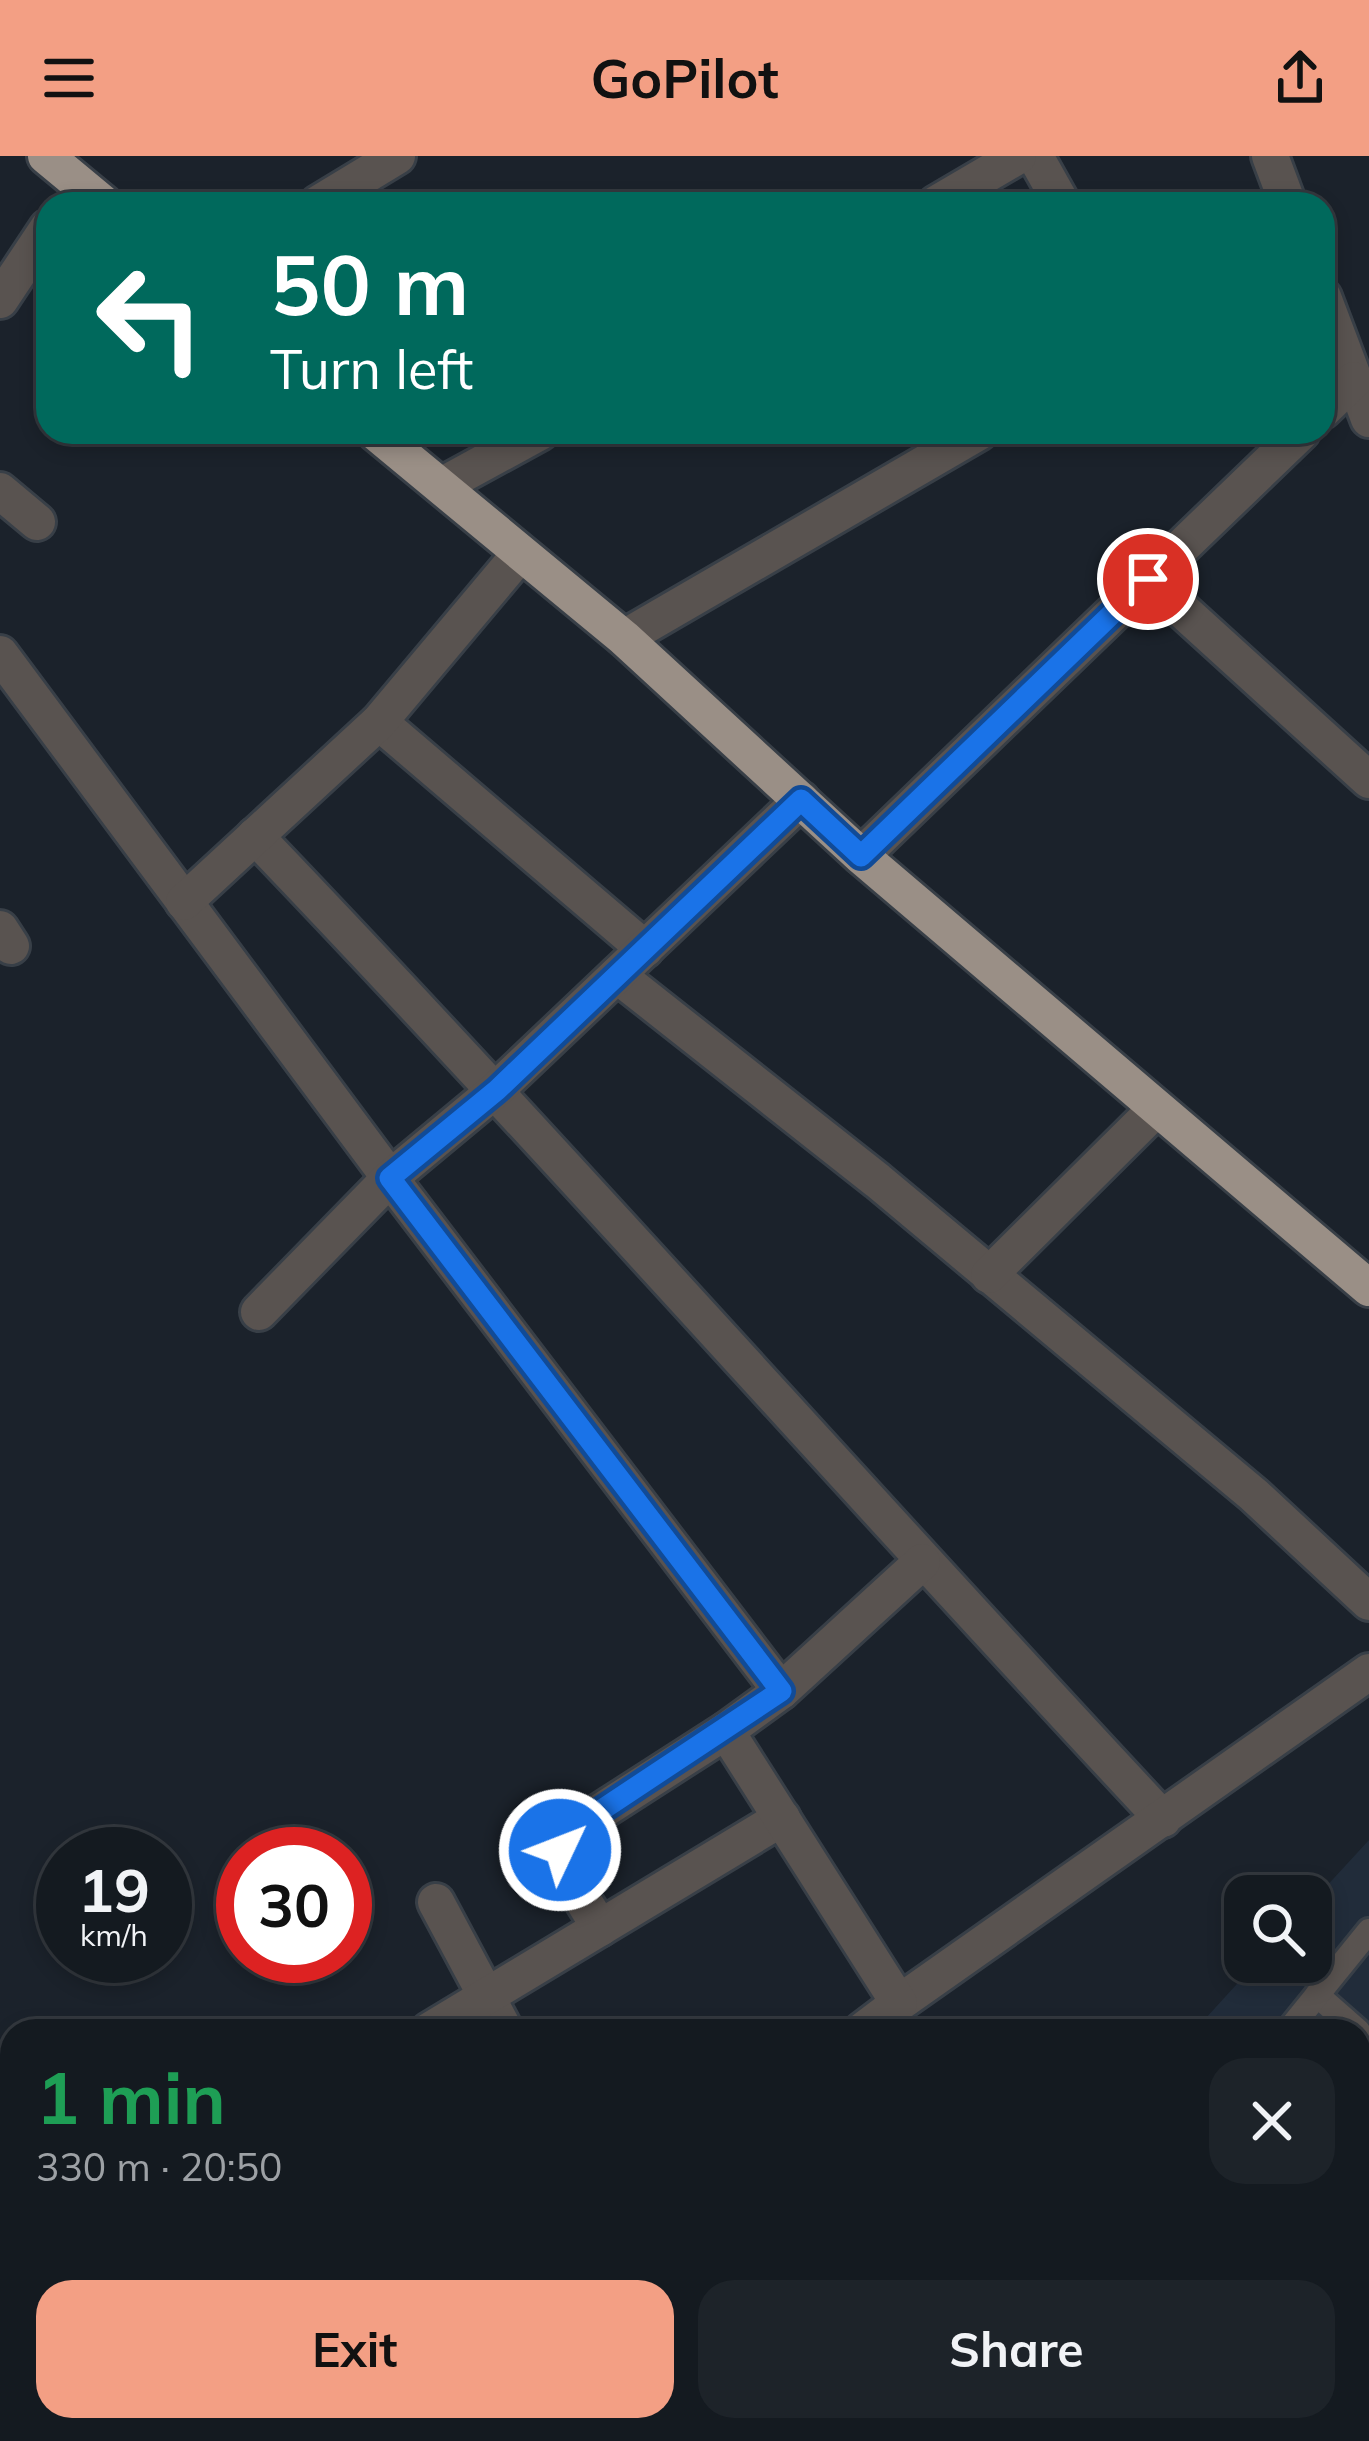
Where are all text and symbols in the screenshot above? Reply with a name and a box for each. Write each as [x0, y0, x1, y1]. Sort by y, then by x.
text: GoPilot [590, 44, 779, 112]
icon: menu [36, 45, 102, 111]
icon: share [1267, 45, 1333, 111]
text: 50 m [270, 231, 469, 336]
icon: left [72, 240, 228, 396]
text: Turn left [270, 335, 473, 403]
pin [1097, 528, 1199, 630]
icon: arrive [1115, 546, 1181, 612]
position arrow [497, 1787, 623, 1913]
speed limit sign: 30 [216, 1827, 372, 1983]
text: 19 [78, 1852, 150, 1927]
map controls [1224, 1875, 1332, 1983]
button: search [1224, 1875, 1332, 1983]
text: km/h [80, 1916, 148, 1954]
text: 1 min [36, 2052, 226, 2142]
button: close [1209, 2058, 1335, 2184]
text: 330 m · 20:50 [36, 2142, 282, 2191]
button: Exit [36, 2280, 674, 2418]
button: Share [698, 2280, 1335, 2418]

